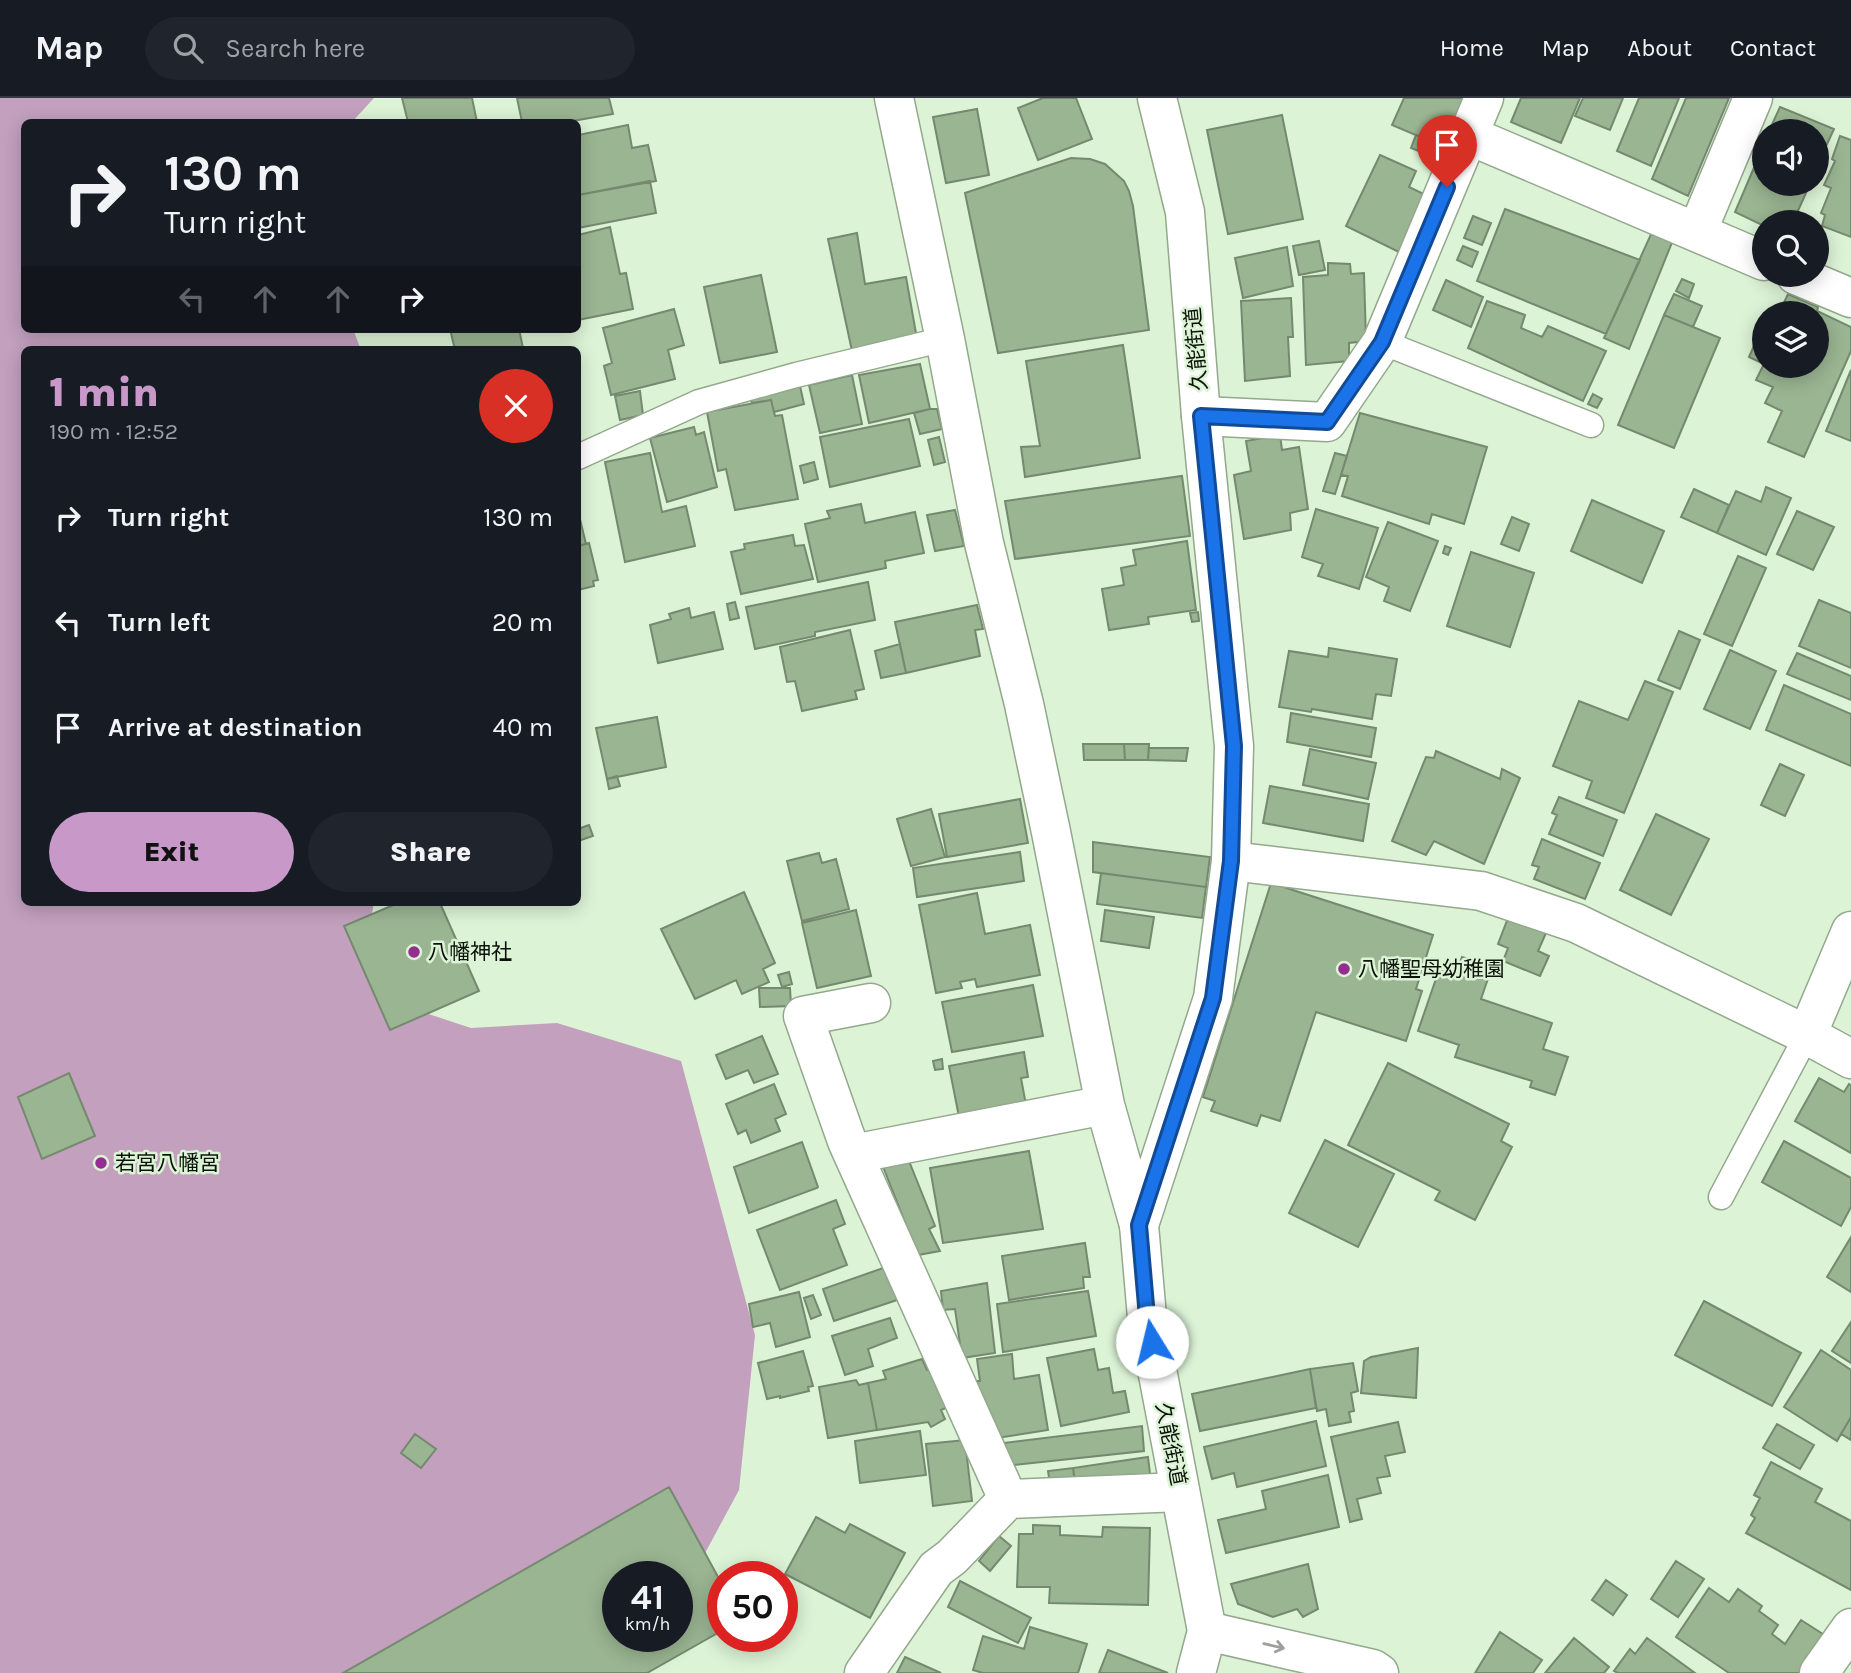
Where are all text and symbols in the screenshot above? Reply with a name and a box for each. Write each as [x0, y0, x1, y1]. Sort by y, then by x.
search box [145, 17, 635, 80]
text: Map [35, 29, 103, 67]
icon: search [169, 29, 207, 67]
text: Search here [225, 33, 365, 64]
text: Home [1440, 34, 1504, 62]
text: Map [1542, 34, 1589, 62]
text: About [1627, 34, 1692, 62]
text: Contact [1730, 34, 1816, 62]
pin [1417, 115, 1477, 187]
map controls [1752, 119, 1829, 378]
button: sound [1752, 119, 1829, 196]
icon: arrive [1428, 126, 1466, 164]
text: 130 m [164, 145, 302, 202]
icon: right [49, 147, 140, 238]
text: Turn right [164, 204, 306, 241]
button: search [1752, 210, 1829, 287]
icon: left [173, 280, 211, 318]
icon: ahead [246, 280, 284, 318]
icon: ahead [319, 280, 357, 318]
icon: right [392, 280, 430, 318]
button: layers [1752, 301, 1829, 378]
street label: 久能街道 [1180, 306, 1212, 392]
text: 1 min [49, 367, 159, 417]
button: close [479, 369, 553, 443]
text: 190 m · 12:52 [49, 418, 178, 445]
icon: right [49, 499, 87, 537]
text: Turn right [108, 502, 229, 533]
text: 130 m [483, 502, 553, 533]
icon: left [49, 604, 87, 642]
text: Turn left [108, 607, 210, 638]
text: 20 m [492, 607, 553, 638]
icon: arrive [49, 709, 87, 747]
text: Arrive at destination [108, 712, 362, 743]
text: 40 m [493, 712, 553, 743]
button: Exit [49, 812, 294, 892]
button: Share [308, 812, 553, 892]
place label: 八幡神社 [428, 940, 512, 964]
marker: 八幡神社 [406, 944, 422, 960]
place label: 八幡聖母幼稚園 [1358, 957, 1505, 981]
marker: 八幡聖母幼稚園 [1336, 961, 1352, 977]
place label: 若宮八幡宮 [115, 1151, 220, 1175]
marker: 若宮八幡宮 [93, 1155, 109, 1171]
position arrow [1115, 1305, 1189, 1379]
street label: 久能街道 [1151, 1400, 1191, 1488]
speed limit sign: 50 [707, 1561, 798, 1652]
text: 41 [631, 1577, 664, 1618]
text: km/h [625, 1613, 670, 1635]
one-way arrow [1262, 1640, 1285, 1653]

